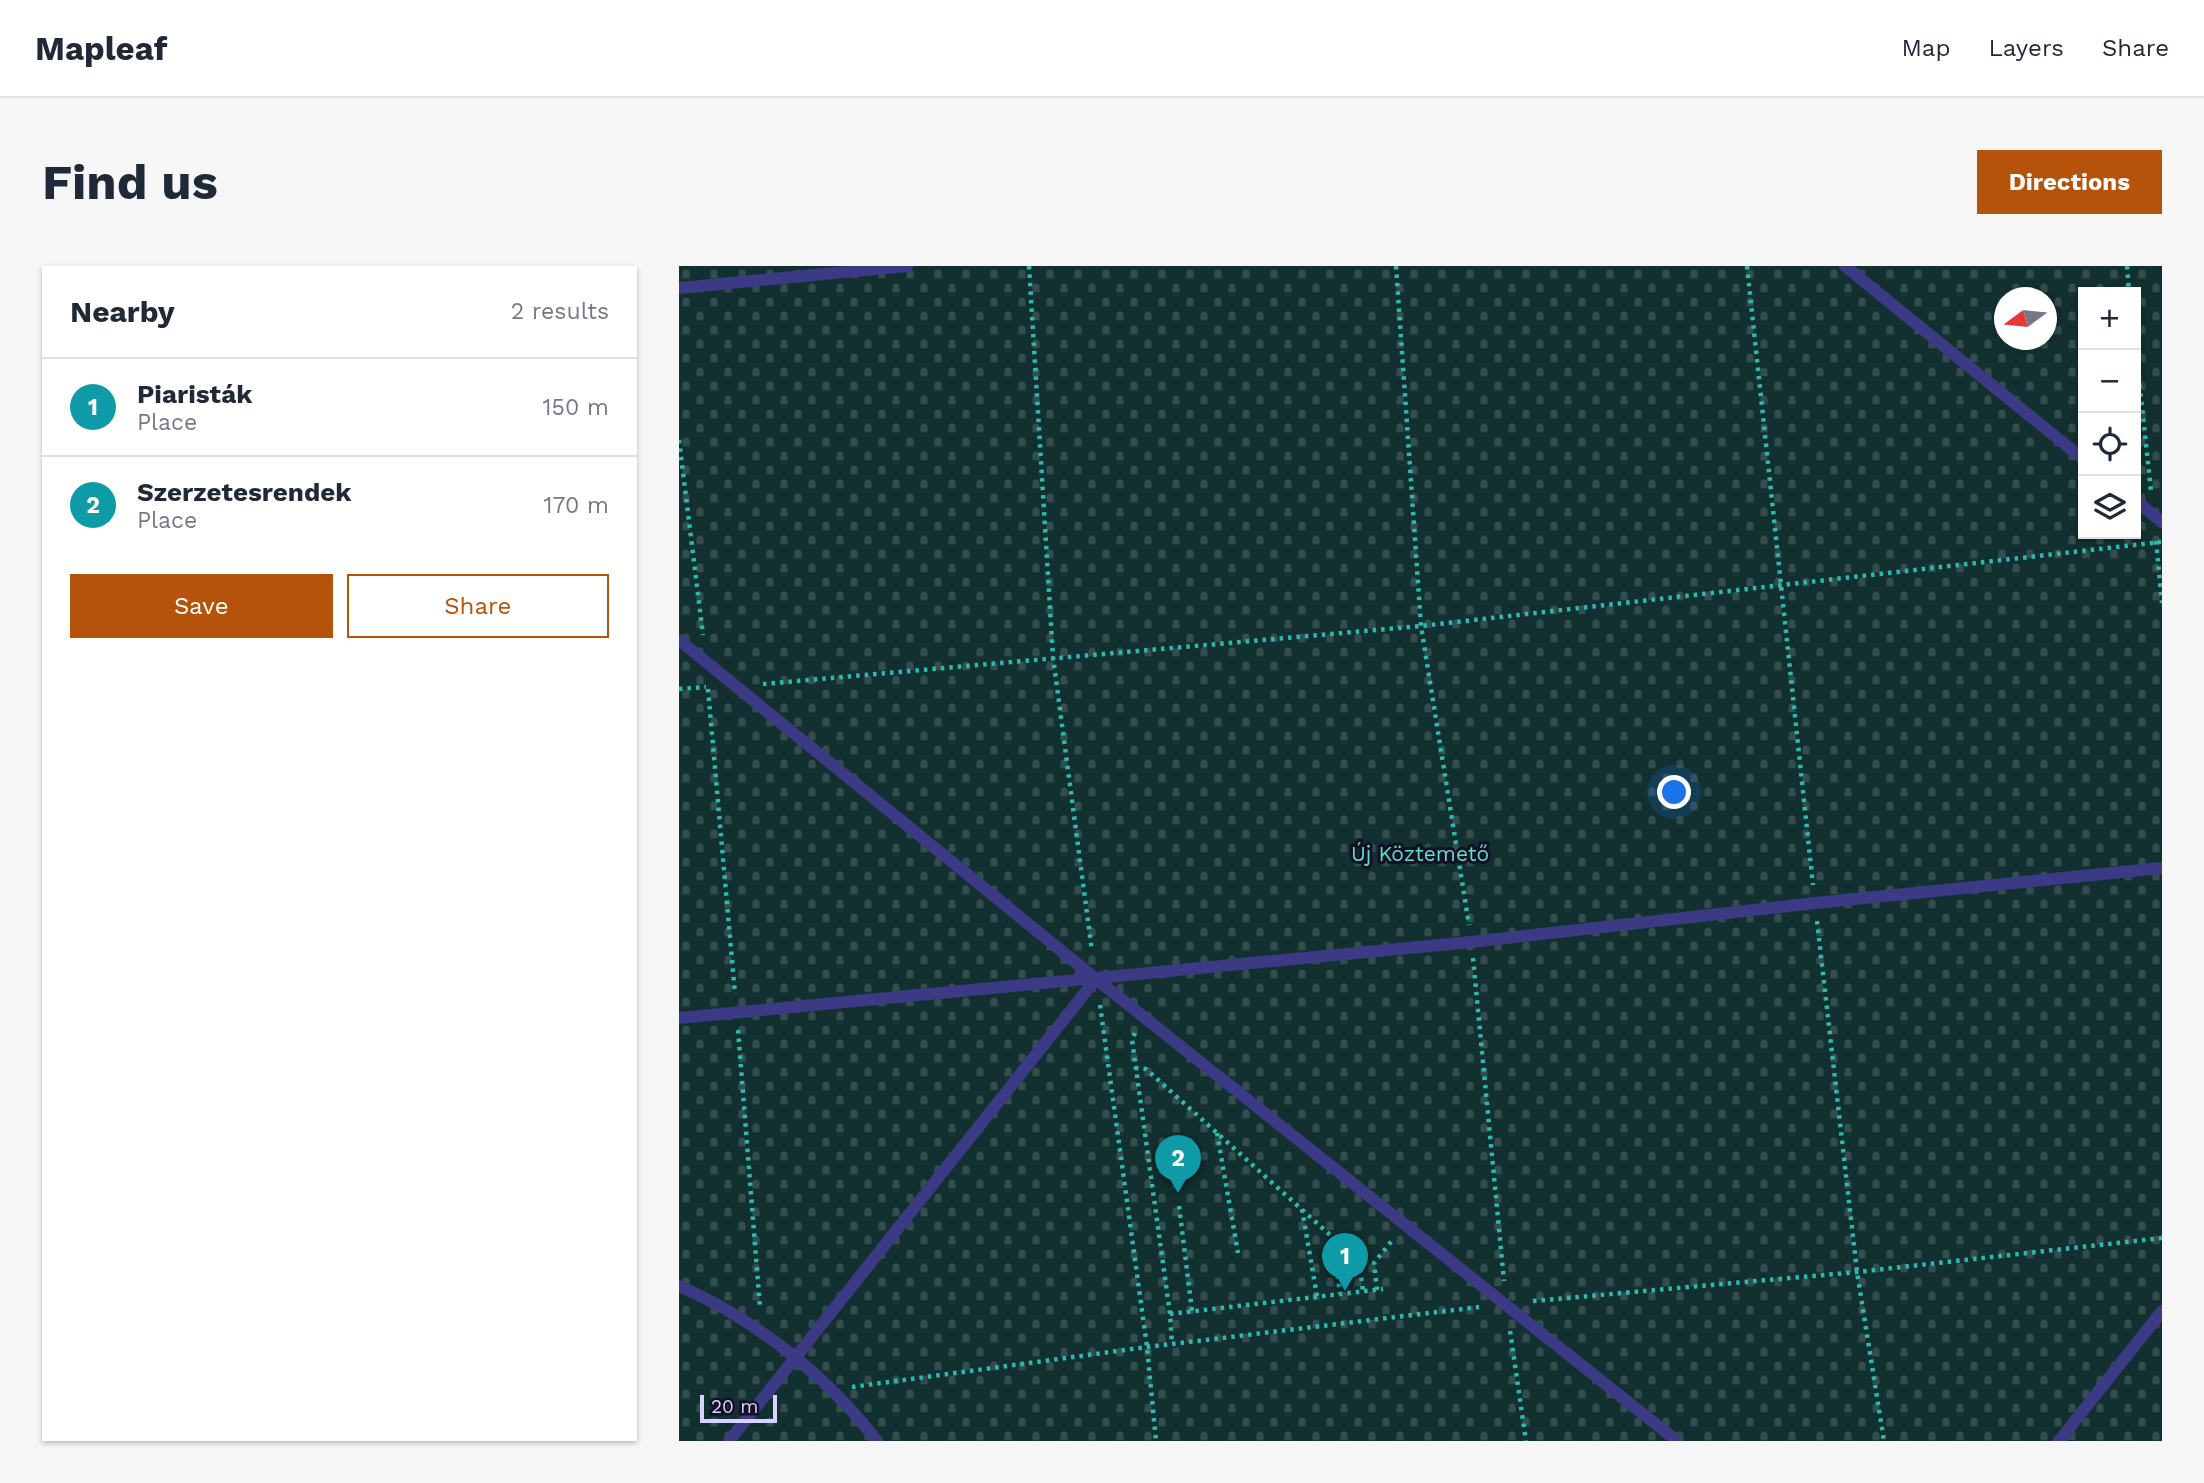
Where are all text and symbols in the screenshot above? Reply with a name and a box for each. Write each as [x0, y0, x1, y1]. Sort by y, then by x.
text: Mapleaf [35, 29, 167, 68]
text: Map [1902, 34, 1950, 62]
text: Layers [1988, 34, 2064, 62]
text: Share [2102, 34, 2169, 62]
button: Directions [1977, 150, 2162, 214]
text: Find us [42, 153, 218, 211]
north arrow [1994, 287, 2057, 350]
map controls [2078, 287, 2141, 539]
button: + [2078, 287, 2141, 350]
text: Nearby [70, 294, 175, 329]
text: 2 results [511, 298, 609, 325]
button: − [2078, 350, 2141, 413]
text: Piaristák [137, 379, 252, 409]
text: 1 [88, 394, 98, 421]
text: 150 m [543, 394, 609, 421]
text: Place [137, 409, 197, 436]
button: locate [2078, 413, 2141, 476]
button: layers [2078, 476, 2141, 539]
text: Szerzetesrendek [137, 477, 352, 507]
text: 2 [86, 492, 100, 519]
text: 170 m [544, 492, 609, 519]
text: Place [137, 507, 197, 534]
button: Save [70, 574, 333, 638]
button: Share [347, 574, 609, 638]
your location [1657, 775, 1691, 809]
park label: Új Köztemető [1351, 841, 1489, 866]
pin: 2 [1155, 1135, 1201, 1193]
pin: 1 [1322, 1233, 1368, 1291]
scale bar [700, 1392, 777, 1424]
text: 20 m [711, 1395, 758, 1418]

